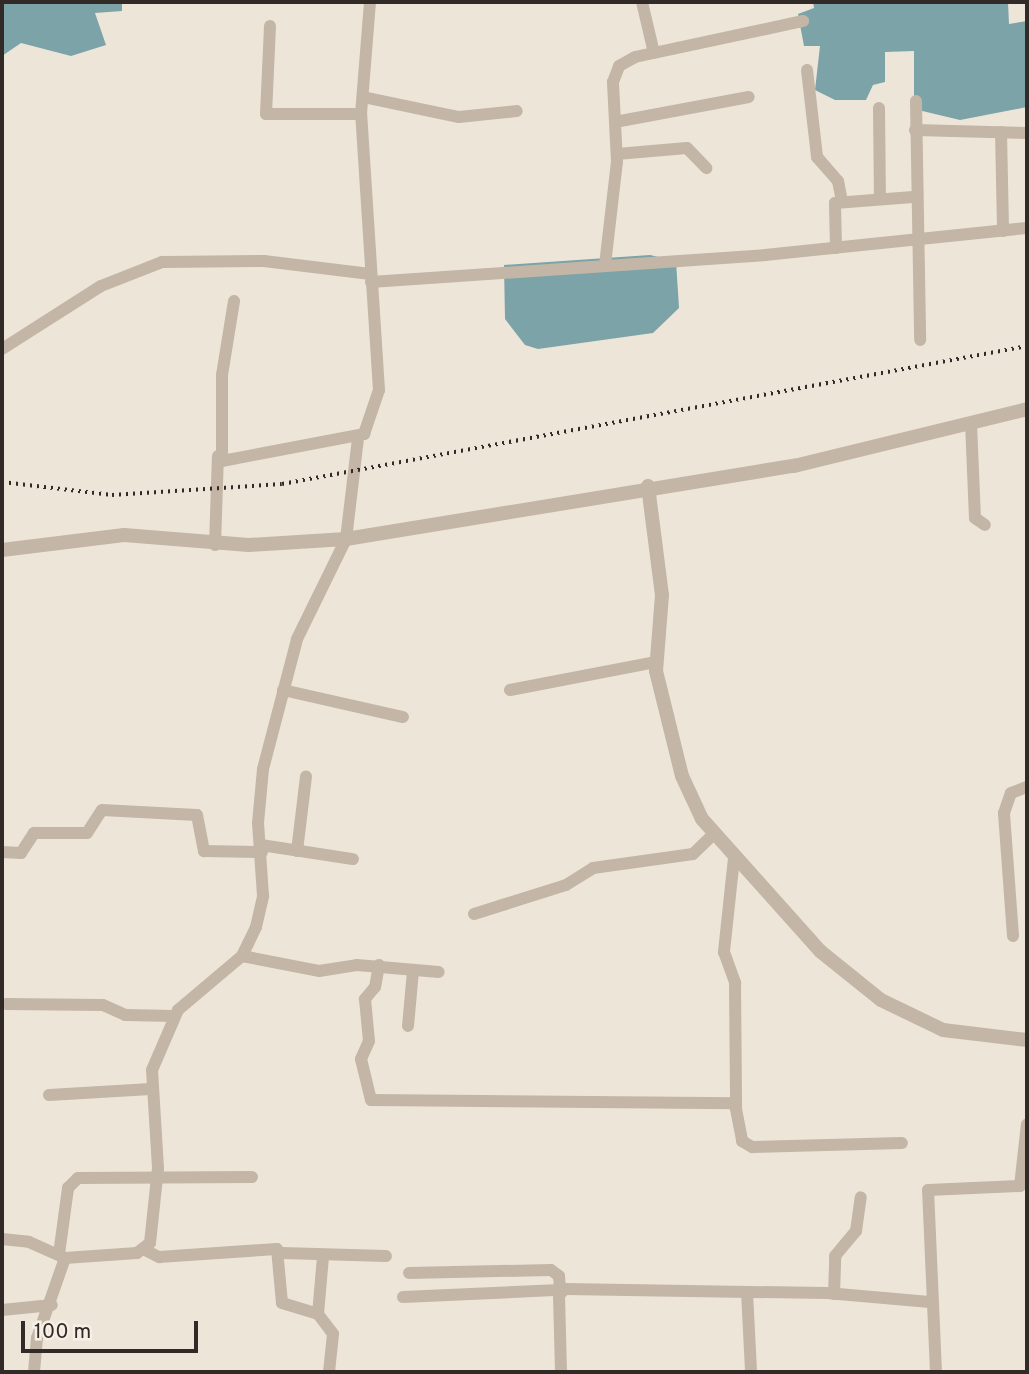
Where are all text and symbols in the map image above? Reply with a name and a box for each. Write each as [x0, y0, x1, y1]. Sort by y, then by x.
scale bar [24, 1308, 201, 1352]
text: 100 m [34, 1319, 91, 1346]

